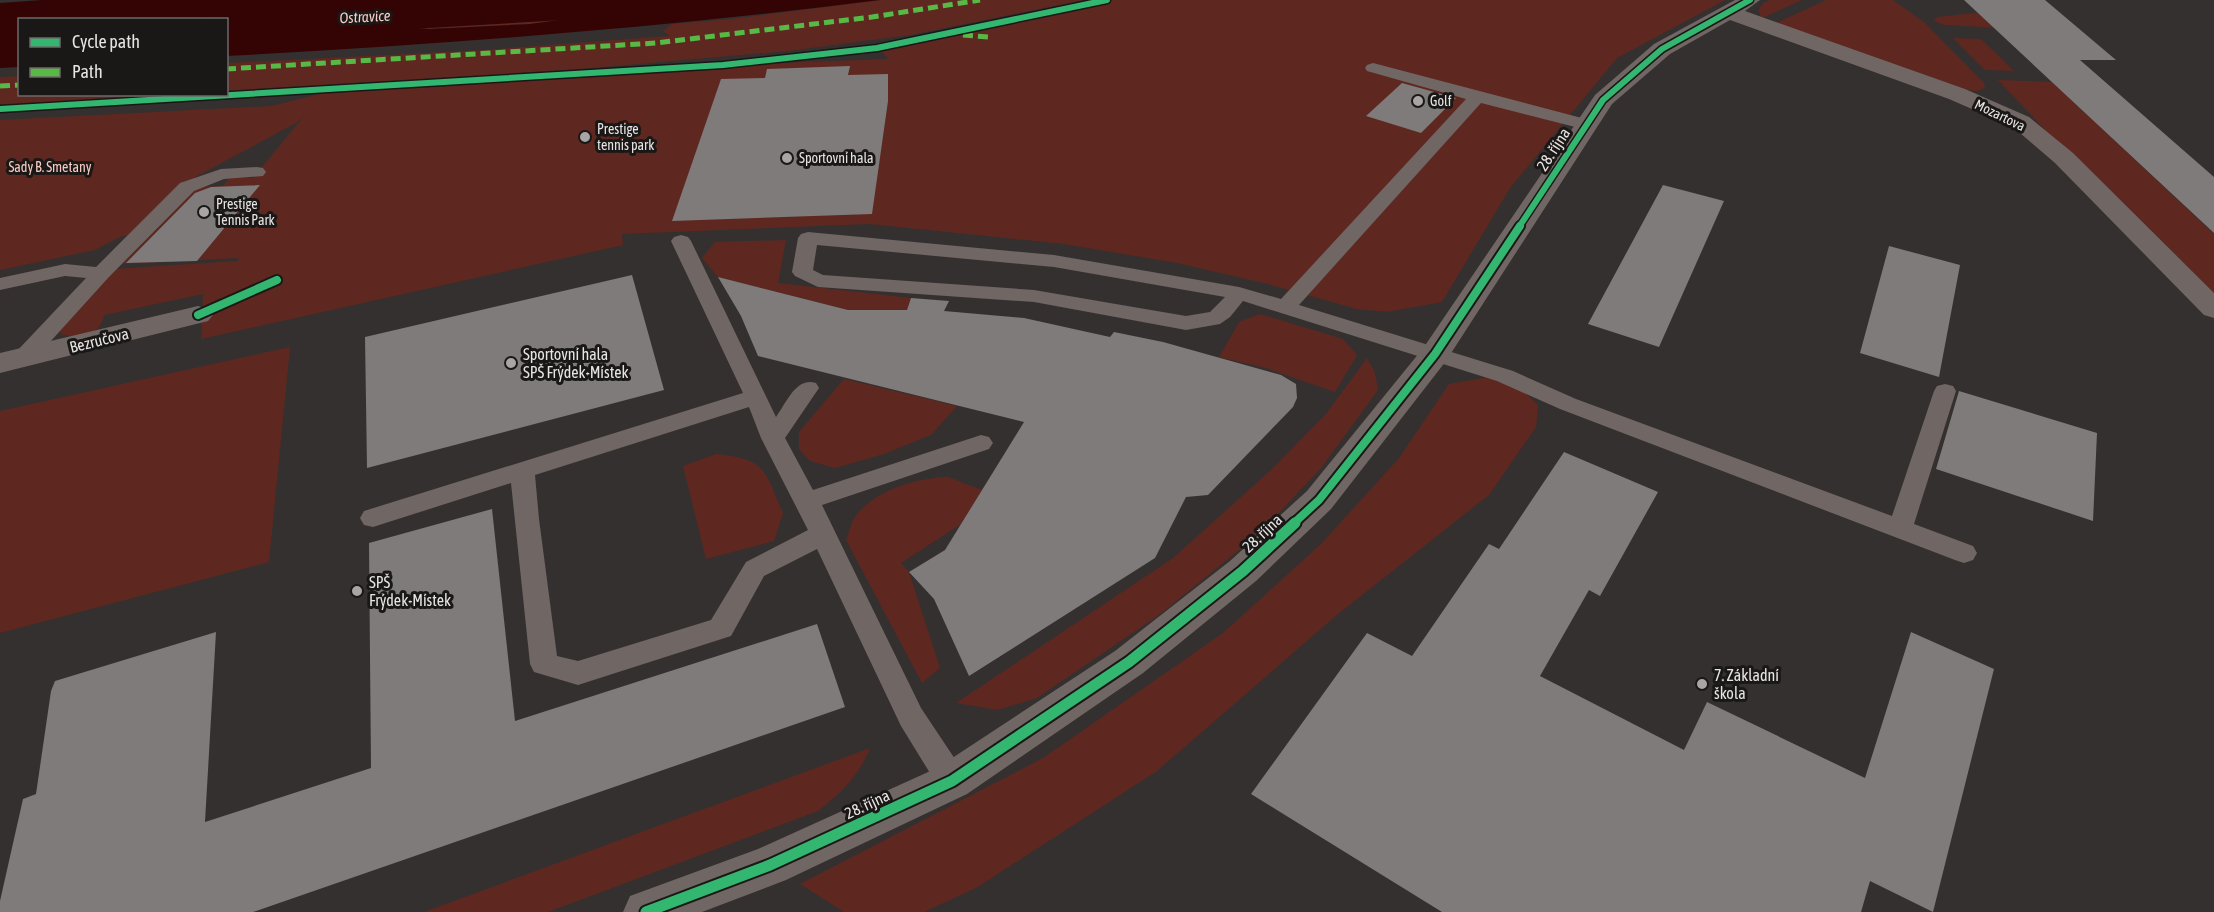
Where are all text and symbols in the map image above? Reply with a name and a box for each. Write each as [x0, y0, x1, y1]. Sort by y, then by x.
water label: Ostravice [339, 7, 391, 26]
legend [18, 18, 228, 96]
text: Cycle path [72, 31, 140, 52]
text: Path [72, 61, 103, 82]
place label: Golf [1430, 93, 1452, 109]
marker: Golf [1411, 94, 1425, 108]
street label: Mozartova [1972, 96, 2028, 134]
place label: Prestige tennis park [597, 121, 654, 153]
street label: 28. října [1533, 124, 1574, 174]
marker: Prestige tennis park [578, 130, 592, 144]
place label: Sportovní hala [799, 150, 874, 166]
marker: Sportovní hala [780, 151, 794, 165]
park label: Sady B. Smetany [8, 159, 92, 175]
place label: Prestige Tennis Park [216, 196, 275, 228]
marker: Prestige Tennis Park [197, 205, 211, 219]
street label: Bezručova [68, 324, 130, 356]
place label: Sportovní hala SPŠ Frýdek-Místek [523, 345, 628, 382]
marker: Sportovní hala SPŠ Frýdek-Místek [504, 356, 518, 370]
street label: 28. října [1239, 510, 1286, 556]
place label: SPŠ Frýdek-Místek [369, 573, 451, 610]
marker: SPŠ Frýdek-Místek [350, 584, 364, 598]
place label: 7. Základní škola [1714, 666, 1779, 702]
marker: 7. Základní škola [1695, 677, 1709, 691]
street label: 28. října [842, 786, 893, 823]

